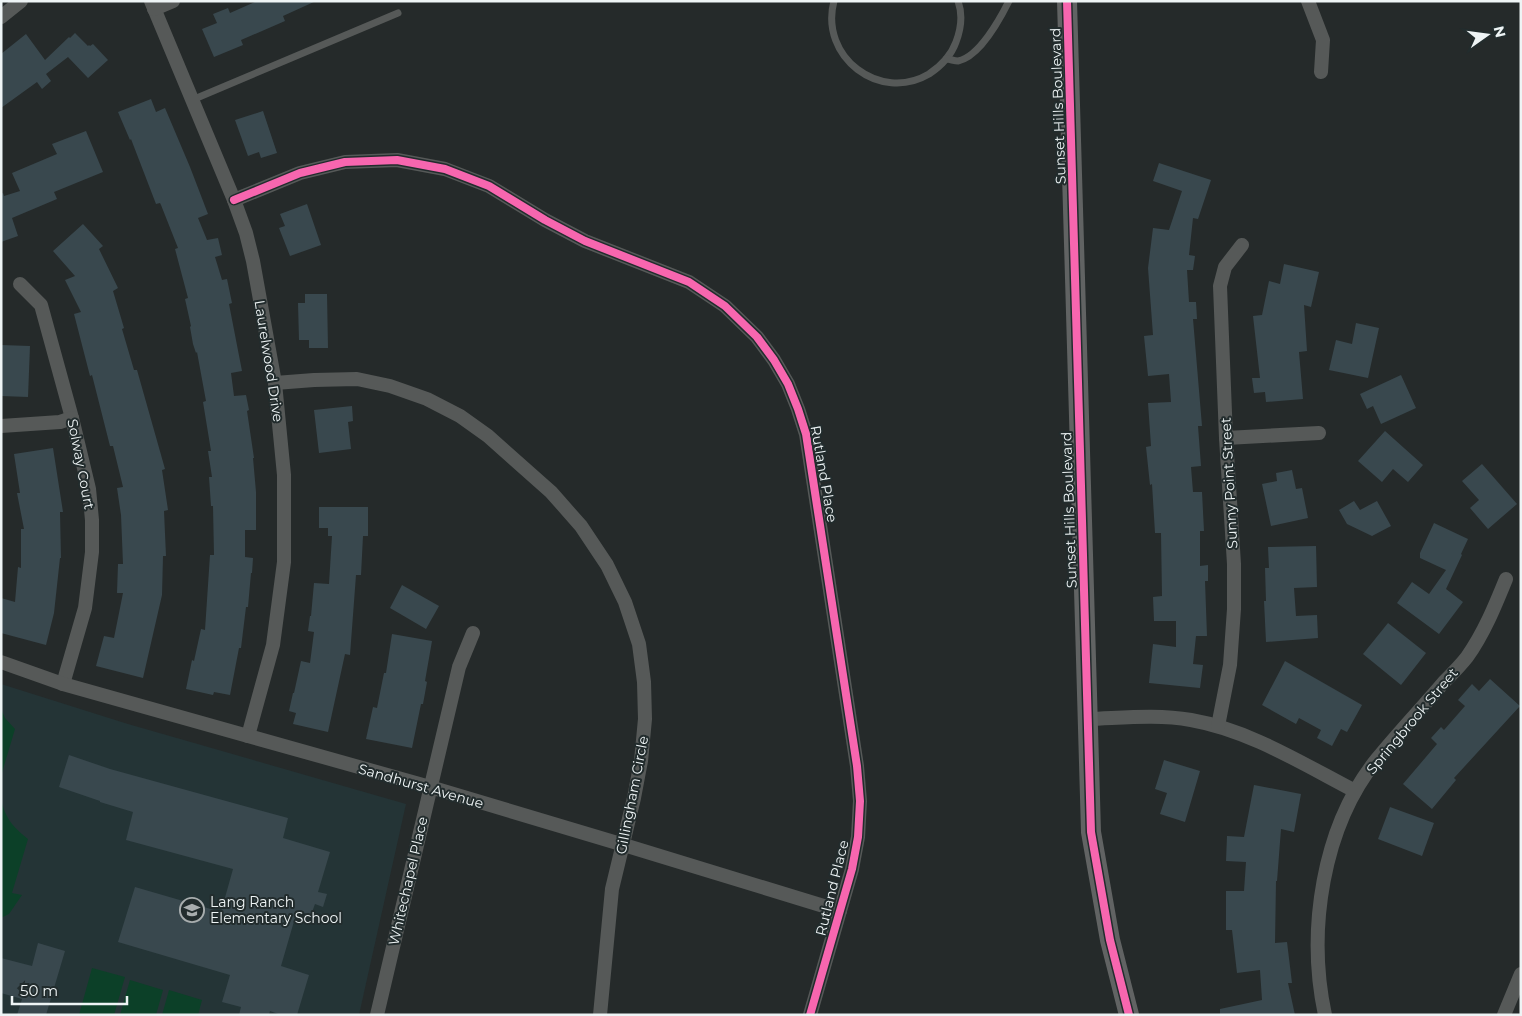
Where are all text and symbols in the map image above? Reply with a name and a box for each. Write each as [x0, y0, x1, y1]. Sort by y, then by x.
north arrow [1462, 10, 1512, 60]
text: N [1490, 24, 1510, 40]
street label: Sunset Hills Boulevard [1046, 27, 1070, 185]
street label: Laurelwood Drive [250, 299, 288, 423]
street label: Solway Court [63, 417, 99, 511]
street label: Sunny Point Street [1217, 417, 1241, 549]
street label: Rutland Place [807, 424, 841, 524]
street label: Sunset Hills Boulevard [1057, 431, 1081, 589]
street label: Springbrook Street [1362, 664, 1462, 778]
street label: Gillingham Circle [612, 734, 652, 856]
street label: Sandhurst Avenue [356, 760, 486, 812]
street label: Whitechapel Place [384, 815, 432, 947]
street label: Rutland Place [811, 838, 853, 938]
place label: Lang Ranch Elementary School [210, 893, 342, 927]
school or university icon: Lang Ranch Elementary School [179, 897, 205, 923]
scale bar [12, 974, 128, 1006]
text: 50 m [20, 981, 58, 1000]

